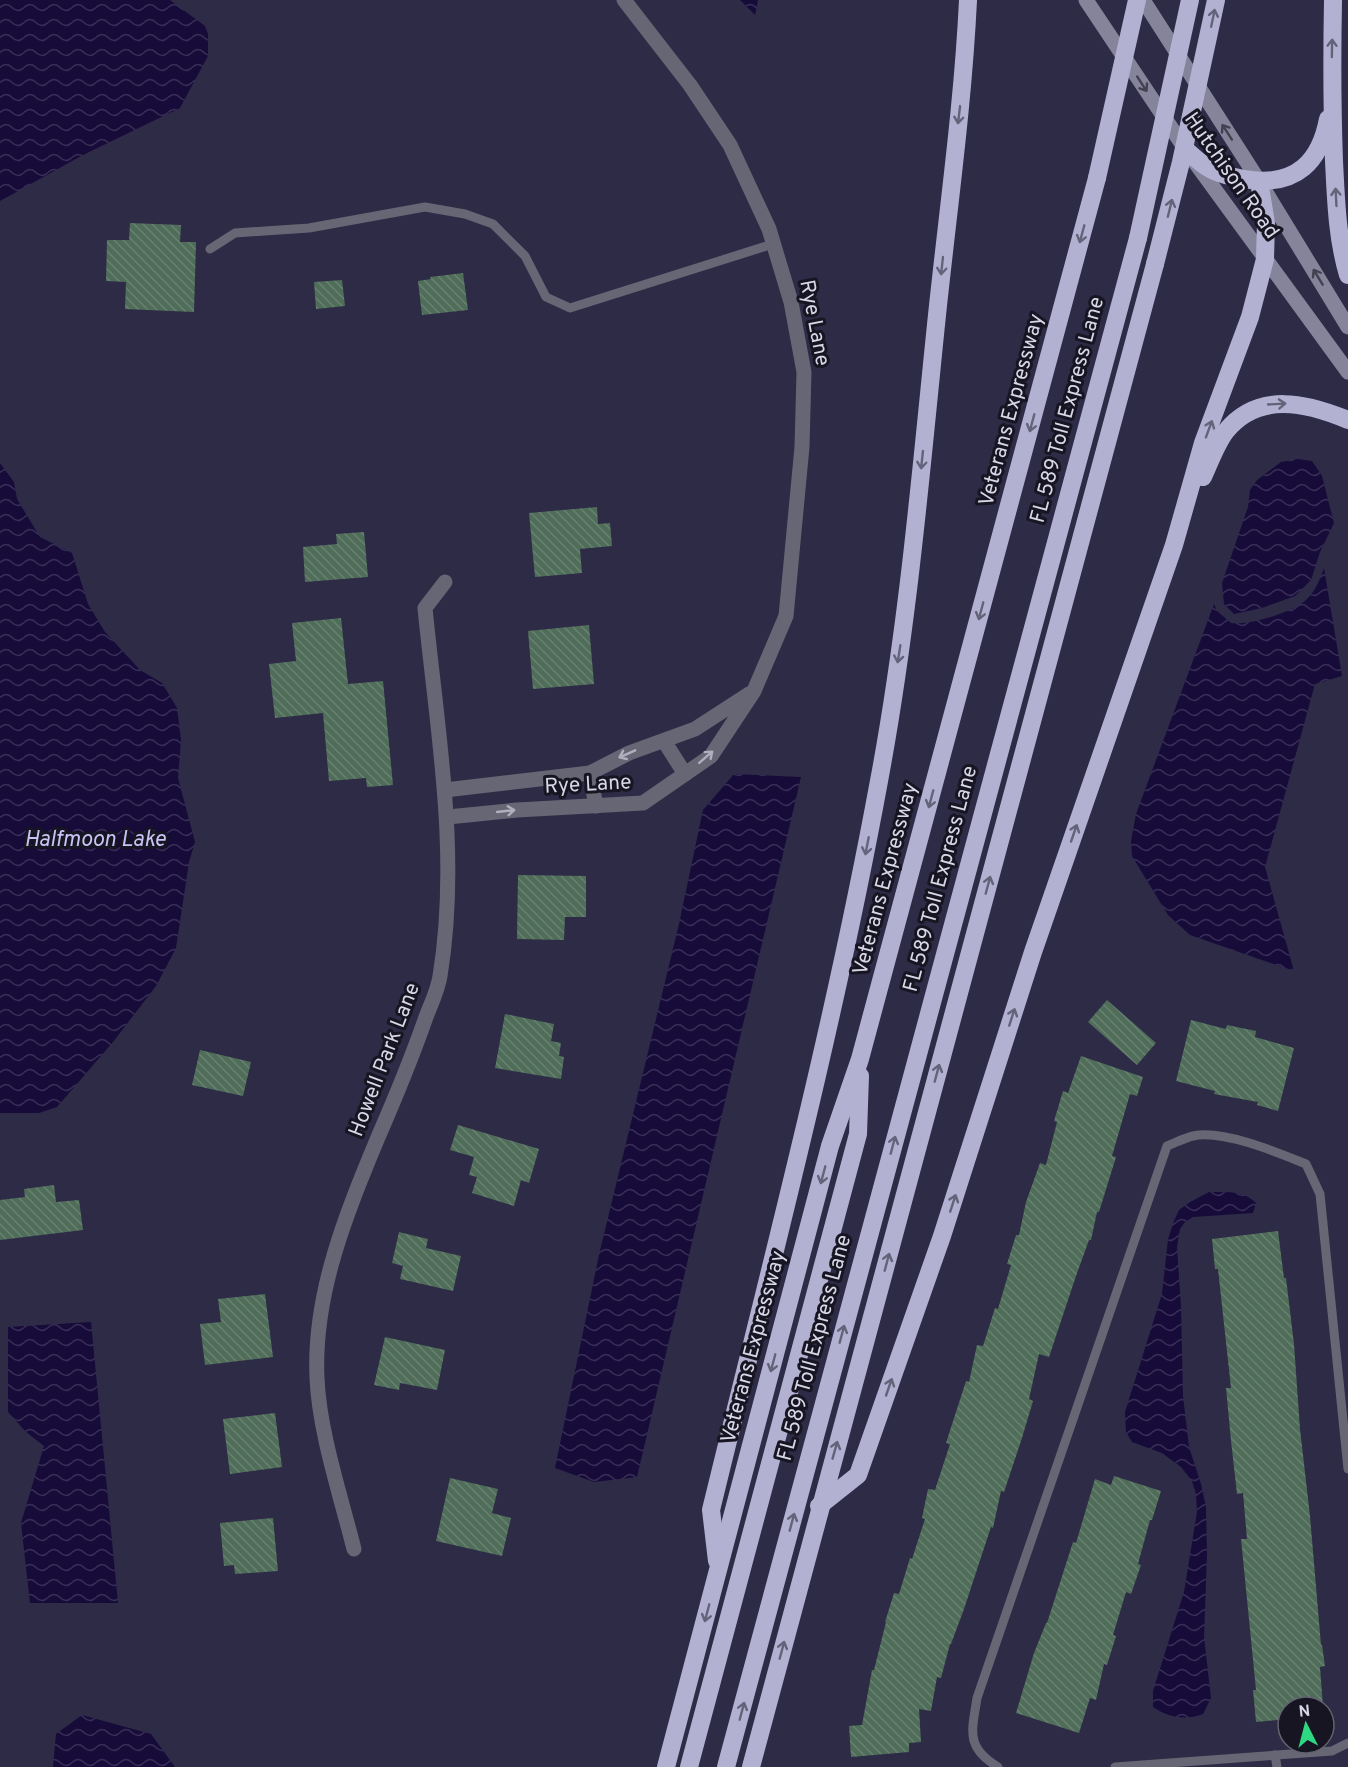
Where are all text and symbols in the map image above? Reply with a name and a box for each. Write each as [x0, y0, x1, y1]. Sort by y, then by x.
one-way arrow [1207, 8, 1219, 27]
one-way arrow [1326, 39, 1338, 59]
one-way arrow [1136, 75, 1148, 92]
one-way arrow [953, 104, 964, 124]
street label: Hutchison Road [1177, 107, 1285, 245]
one-way arrow [1221, 124, 1233, 141]
one-way arrow [1330, 187, 1341, 207]
one-way arrow [1164, 199, 1176, 218]
one-way arrow [1076, 224, 1088, 243]
one-way arrow [936, 255, 947, 275]
one-way arrow [1312, 269, 1324, 286]
street label: Rye Lane [792, 278, 836, 368]
street label: FL 589 Toll Express Lane [1025, 294, 1111, 526]
street label: Veterans Expressway [973, 311, 1051, 509]
one-way arrow [1267, 399, 1287, 410]
one-way arrow [1026, 413, 1037, 432]
one-way arrow [1204, 420, 1215, 438]
one-way arrow [916, 449, 927, 469]
one-way arrow [975, 601, 986, 620]
one-way arrow [894, 643, 905, 663]
one-way arrow [619, 749, 637, 761]
one-way arrow [698, 751, 714, 765]
street label: FL 589 Toll Express Lane [898, 763, 984, 995]
street label: Rye Lane [544, 769, 632, 801]
street label: Veterans Expressway [847, 780, 925, 978]
one-way arrow [924, 789, 936, 808]
one-way arrow [495, 805, 515, 816]
one-way arrow [1070, 824, 1081, 842]
water label: Halfmoon Lake [24, 827, 166, 854]
one-way arrow [861, 835, 872, 855]
one-way arrow [983, 876, 994, 895]
street label: Howell Park Lane [343, 979, 427, 1141]
one-way arrow [1007, 1008, 1018, 1027]
one-way arrow [932, 1064, 944, 1083]
one-way arrow [888, 1136, 899, 1155]
one-way arrow [817, 1165, 828, 1184]
one-way arrow [948, 1194, 959, 1213]
street label: FL 589 Toll Express Lane [772, 1232, 858, 1464]
street label: Veterans Expressway [715, 1248, 793, 1446]
one-way arrow [882, 1252, 893, 1271]
one-way arrow [837, 1325, 849, 1344]
one-way arrow [767, 1353, 778, 1372]
one-way arrow [884, 1378, 895, 1397]
one-way arrow [830, 1441, 841, 1460]
one-way arrow [787, 1513, 798, 1532]
one-way arrow [701, 1603, 712, 1622]
one-way arrow [776, 1640, 788, 1659]
north arrow [1276, 1695, 1336, 1755]
one-way arrow [736, 1701, 748, 1720]
text: N [1298, 1702, 1311, 1723]

